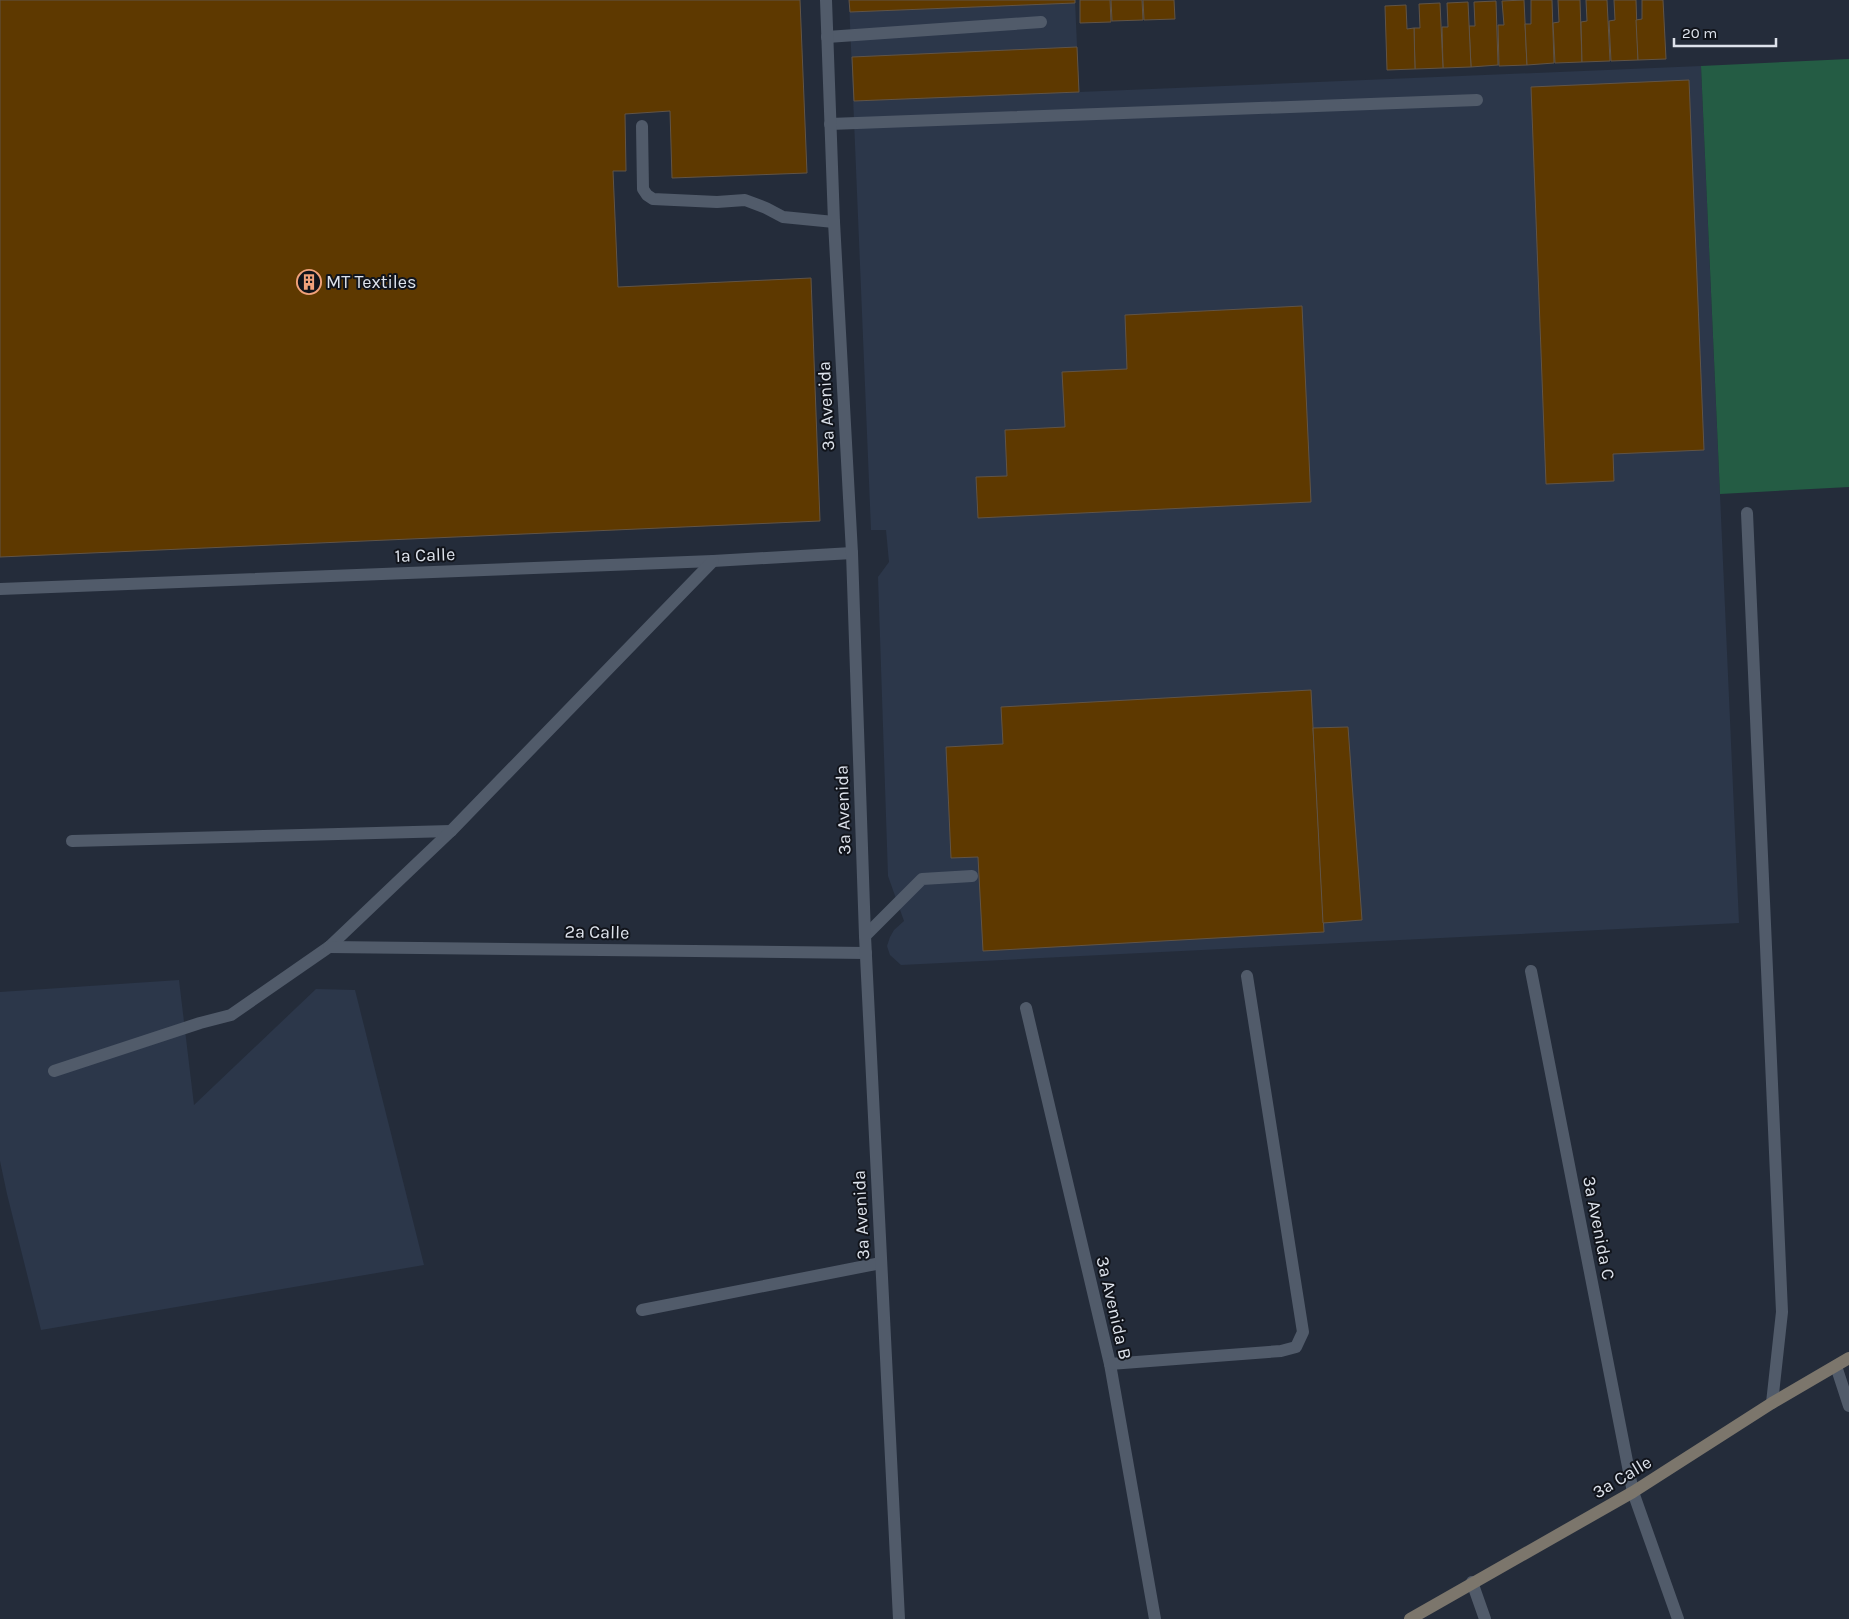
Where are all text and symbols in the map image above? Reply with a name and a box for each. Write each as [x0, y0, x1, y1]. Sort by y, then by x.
scale bar [1674, 15, 1776, 47]
text: 20 m [1682, 24, 1717, 42]
building icon: MT Textiles [296, 269, 322, 295]
place label: MT Textiles [326, 271, 417, 293]
street label: 3a Avenida [813, 361, 839, 451]
street label: 1a Calle [394, 543, 456, 567]
street label: 3a Avenida [830, 765, 856, 855]
street label: 2a Calle [564, 920, 630, 944]
street label: 3a Avenida [848, 1170, 874, 1260]
street label: 3a Avenida C [1578, 1174, 1620, 1282]
street label: 3a Avenida B [1091, 1254, 1137, 1362]
street label: 3a Calle [1588, 1451, 1656, 1503]

